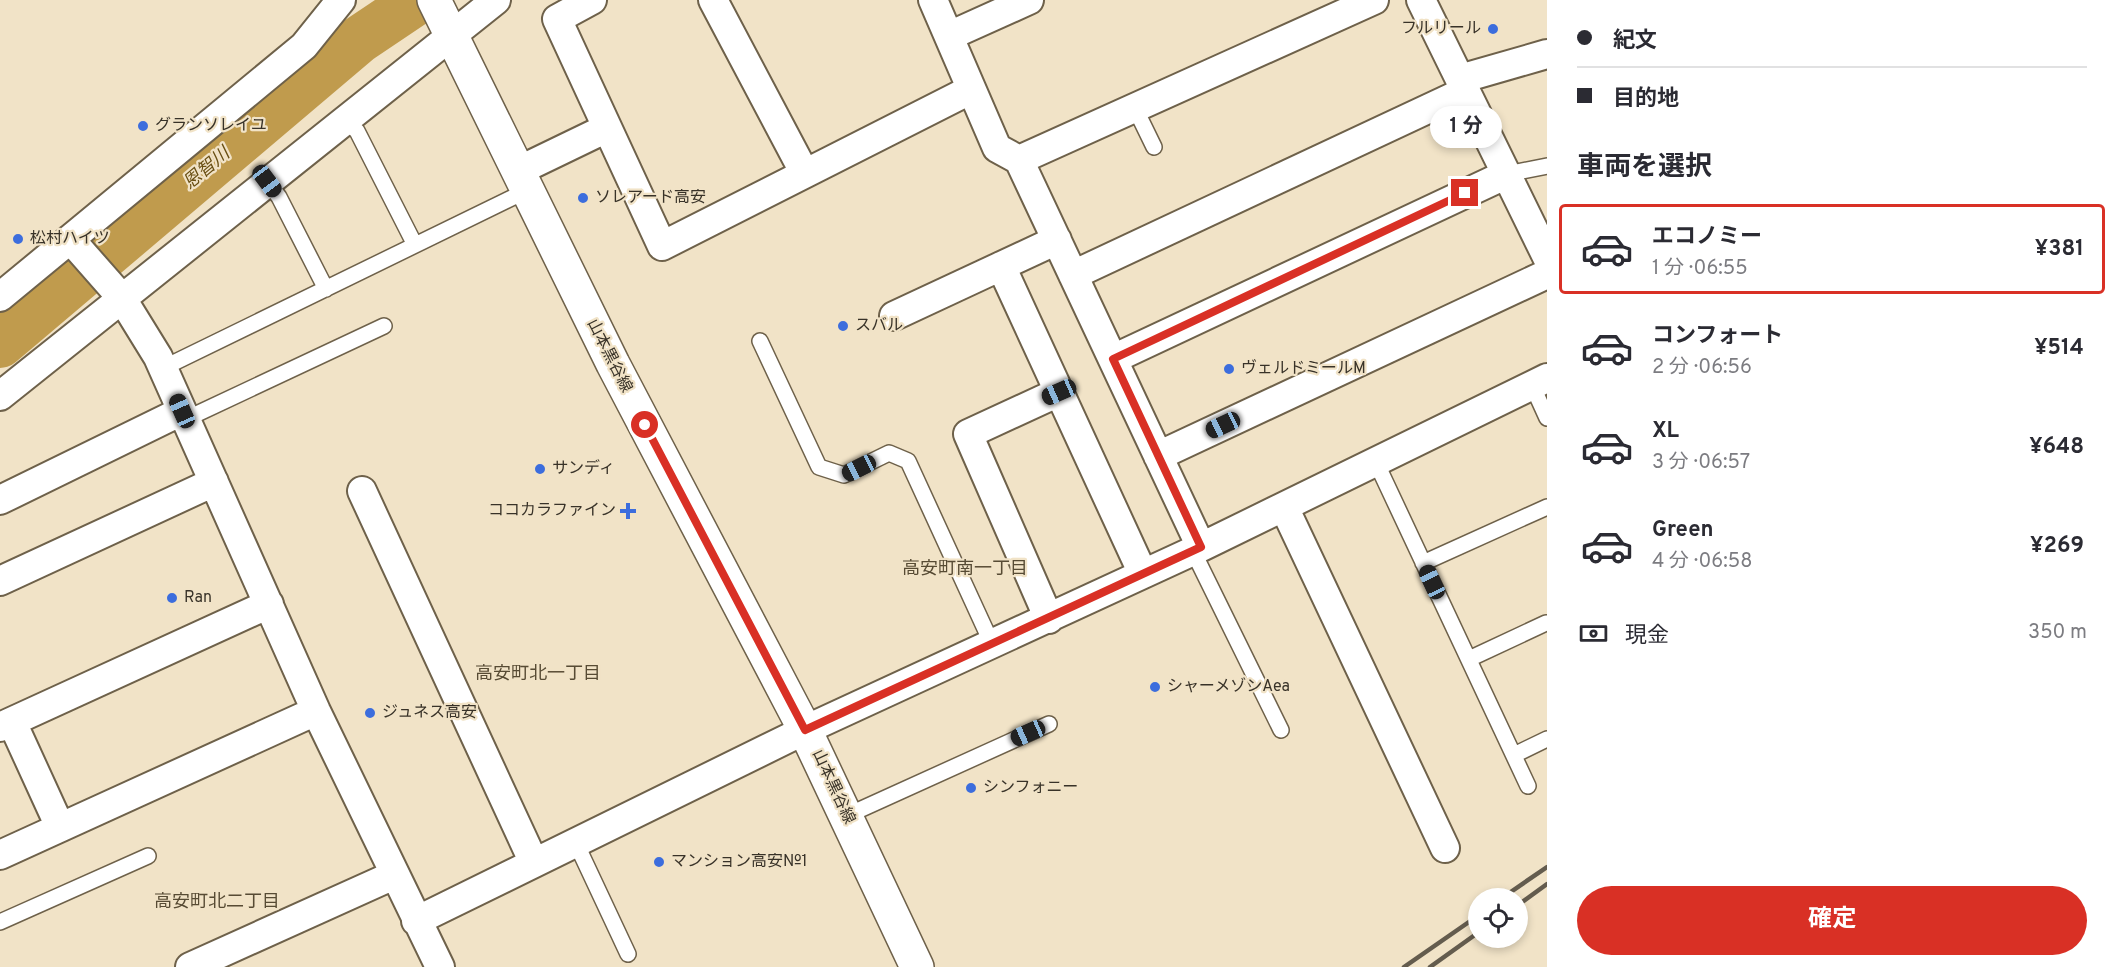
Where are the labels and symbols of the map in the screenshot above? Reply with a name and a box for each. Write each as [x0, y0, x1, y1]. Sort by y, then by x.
place label: フルリール [1401, 19, 1481, 39]
marker: フルリール [1486, 22, 1500, 36]
callout: 1 分 [1429, 106, 1501, 148]
place label: グランソレイユ [155, 116, 267, 136]
marker: グランソレイユ [136, 119, 150, 133]
water label: 恩智川 [179, 142, 237, 195]
car [249, 161, 285, 201]
route end [1451, 179, 1478, 206]
place label: ソレアード高安 [595, 188, 706, 208]
marker: ソレアード高安 [576, 191, 590, 205]
place label: 松村ハイツ [30, 229, 110, 249]
marker: 松村ハイツ [11, 232, 25, 246]
street label: 山本黒谷線 [582, 316, 636, 396]
place label: スバル [855, 316, 903, 336]
marker: スバル [836, 319, 850, 333]
place label: ヴェルドミールM [1241, 359, 1366, 379]
marker: ヴェルドミールM [1222, 362, 1236, 376]
car [1039, 376, 1079, 408]
car [166, 391, 198, 431]
car [1203, 409, 1243, 441]
route start [631, 411, 658, 438]
car [839, 452, 879, 484]
place label: サンディ [552, 459, 615, 479]
marker: サンディ [533, 462, 547, 476]
place label: ココカラファイン [488, 501, 616, 521]
marker: ココカラファイン [621, 504, 635, 518]
district label: 高安町南一丁目 [902, 558, 1028, 581]
car [1416, 562, 1448, 602]
place label: Ran [184, 588, 212, 608]
marker: Ran [165, 591, 179, 605]
district label: 高安町北一丁目 [475, 663, 601, 686]
place label: シャーメゾンAea [1167, 677, 1290, 697]
marker: シャーメゾンAea [1148, 680, 1162, 694]
place label: ジュネス高安 [382, 703, 477, 723]
marker: ジュネス高安 [363, 706, 377, 720]
car [1008, 717, 1048, 749]
street label: 山本黒谷線 [807, 747, 859, 827]
place label: シンフォニー [983, 778, 1079, 798]
marker: シンフォニー [964, 781, 978, 795]
place label: マンション高安№1 [671, 852, 808, 872]
marker: マンション高安№1 [652, 855, 666, 869]
district label: 高安町北二丁目 [154, 891, 280, 914]

